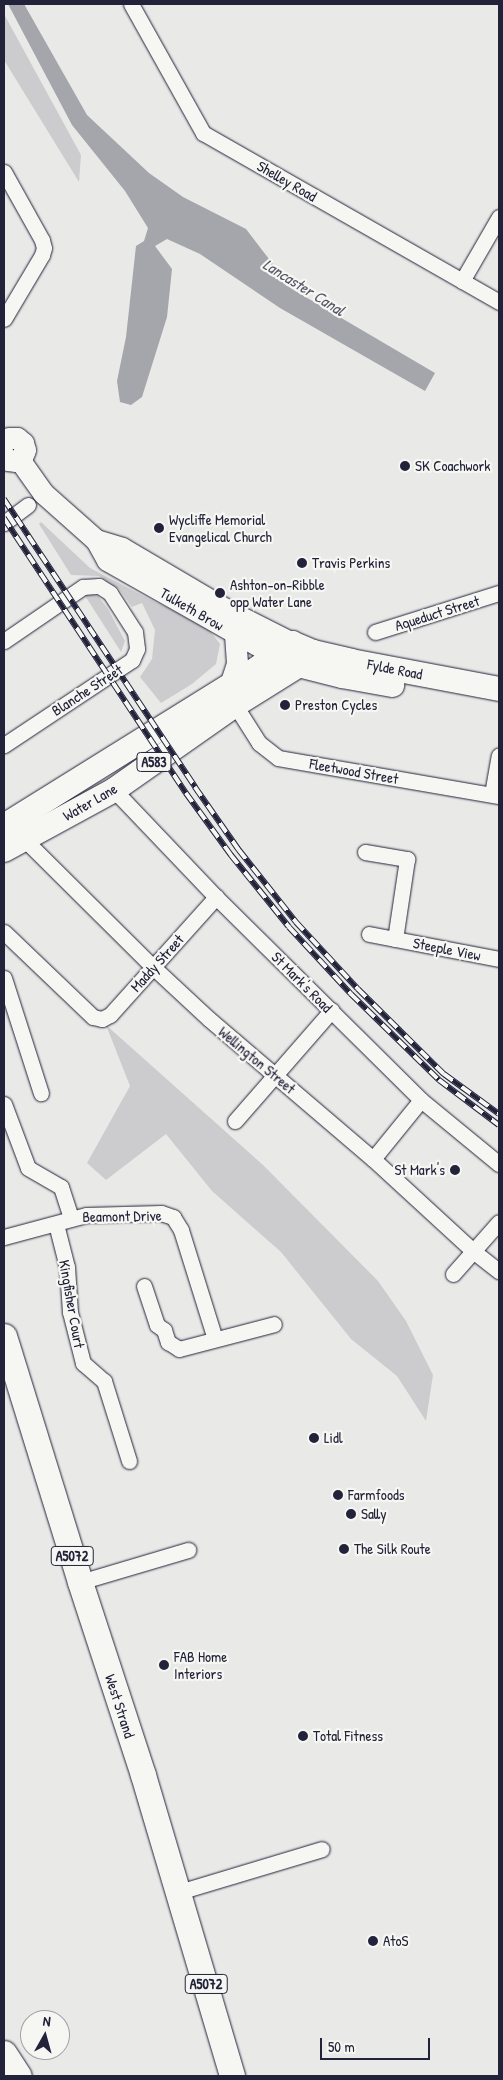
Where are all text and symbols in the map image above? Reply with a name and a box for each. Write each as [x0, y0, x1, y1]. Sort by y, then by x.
street label: Shelley Road [254, 157, 320, 205]
water label: Lancaster Canal [260, 254, 348, 320]
place label: SK Coachwork [415, 457, 490, 475]
marker: SK Coachwork [399, 460, 411, 472]
place label: Wycliffe Memorial Evangelical Church [169, 510, 272, 545]
marker: Wycliffe Memorial Evangelical Church [153, 522, 165, 534]
place label: Travis Perkins [312, 554, 390, 572]
marker: Travis Perkins [296, 557, 308, 569]
place label: Ashton-on-Ribble opp Water Lane [230, 575, 325, 610]
street label: Tulketh Brow [157, 584, 227, 634]
marker: Ashton-on-Ribble opp Water Lane [214, 587, 226, 599]
street label: Aqueduct Street [393, 592, 481, 634]
street label: Fylde Road [366, 655, 424, 683]
street label: Blanche Street [48, 660, 126, 720]
place label: Preston Cycles [295, 696, 377, 714]
marker: Preston Cycles [279, 699, 291, 711]
road number: A583 [135, 750, 173, 774]
street label: Fleetwood Street [308, 754, 400, 788]
street label: Water Lane [60, 779, 120, 825]
street label: Maddy Street [126, 931, 188, 995]
street label: Steeple View [412, 934, 482, 964]
street label: St Mark's Road [268, 948, 336, 1016]
street label: Wellington Street [215, 1023, 299, 1097]
place label: St Mark's [394, 1161, 445, 1179]
marker: St Mark's [449, 1164, 461, 1176]
street label: Beamont Drive [82, 1206, 162, 1226]
street label: Kingfisher Court [55, 1259, 89, 1349]
place label: Lidl [324, 1429, 343, 1447]
marker: Lidl [308, 1432, 320, 1444]
place label: Farmfoods [348, 1486, 405, 1504]
marker: Farmfoods [332, 1489, 344, 1501]
place label: Sally [361, 1505, 387, 1523]
marker: Sally [345, 1508, 357, 1520]
place label: The Silk Route [354, 1540, 431, 1558]
marker: The Silk Route [338, 1543, 350, 1555]
road number: A5072 [50, 1544, 94, 1568]
place label: FAB Home Interiors [174, 1647, 227, 1682]
marker: FAB Home Interiors [158, 1659, 170, 1671]
street label: West Strand [101, 1672, 139, 1740]
place label: Total Fitness [313, 1727, 383, 1745]
marker: Total Fitness [297, 1730, 309, 1742]
place label: AtoS [383, 1932, 408, 1950]
marker: AtoS [367, 1935, 379, 1947]
road number: A5072 [184, 1972, 228, 1996]
north arrow [20, 2010, 70, 2060]
text: N [42, 2011, 52, 2030]
scale bar [323, 2028, 433, 2060]
text: 50 m [328, 2036, 355, 2057]

